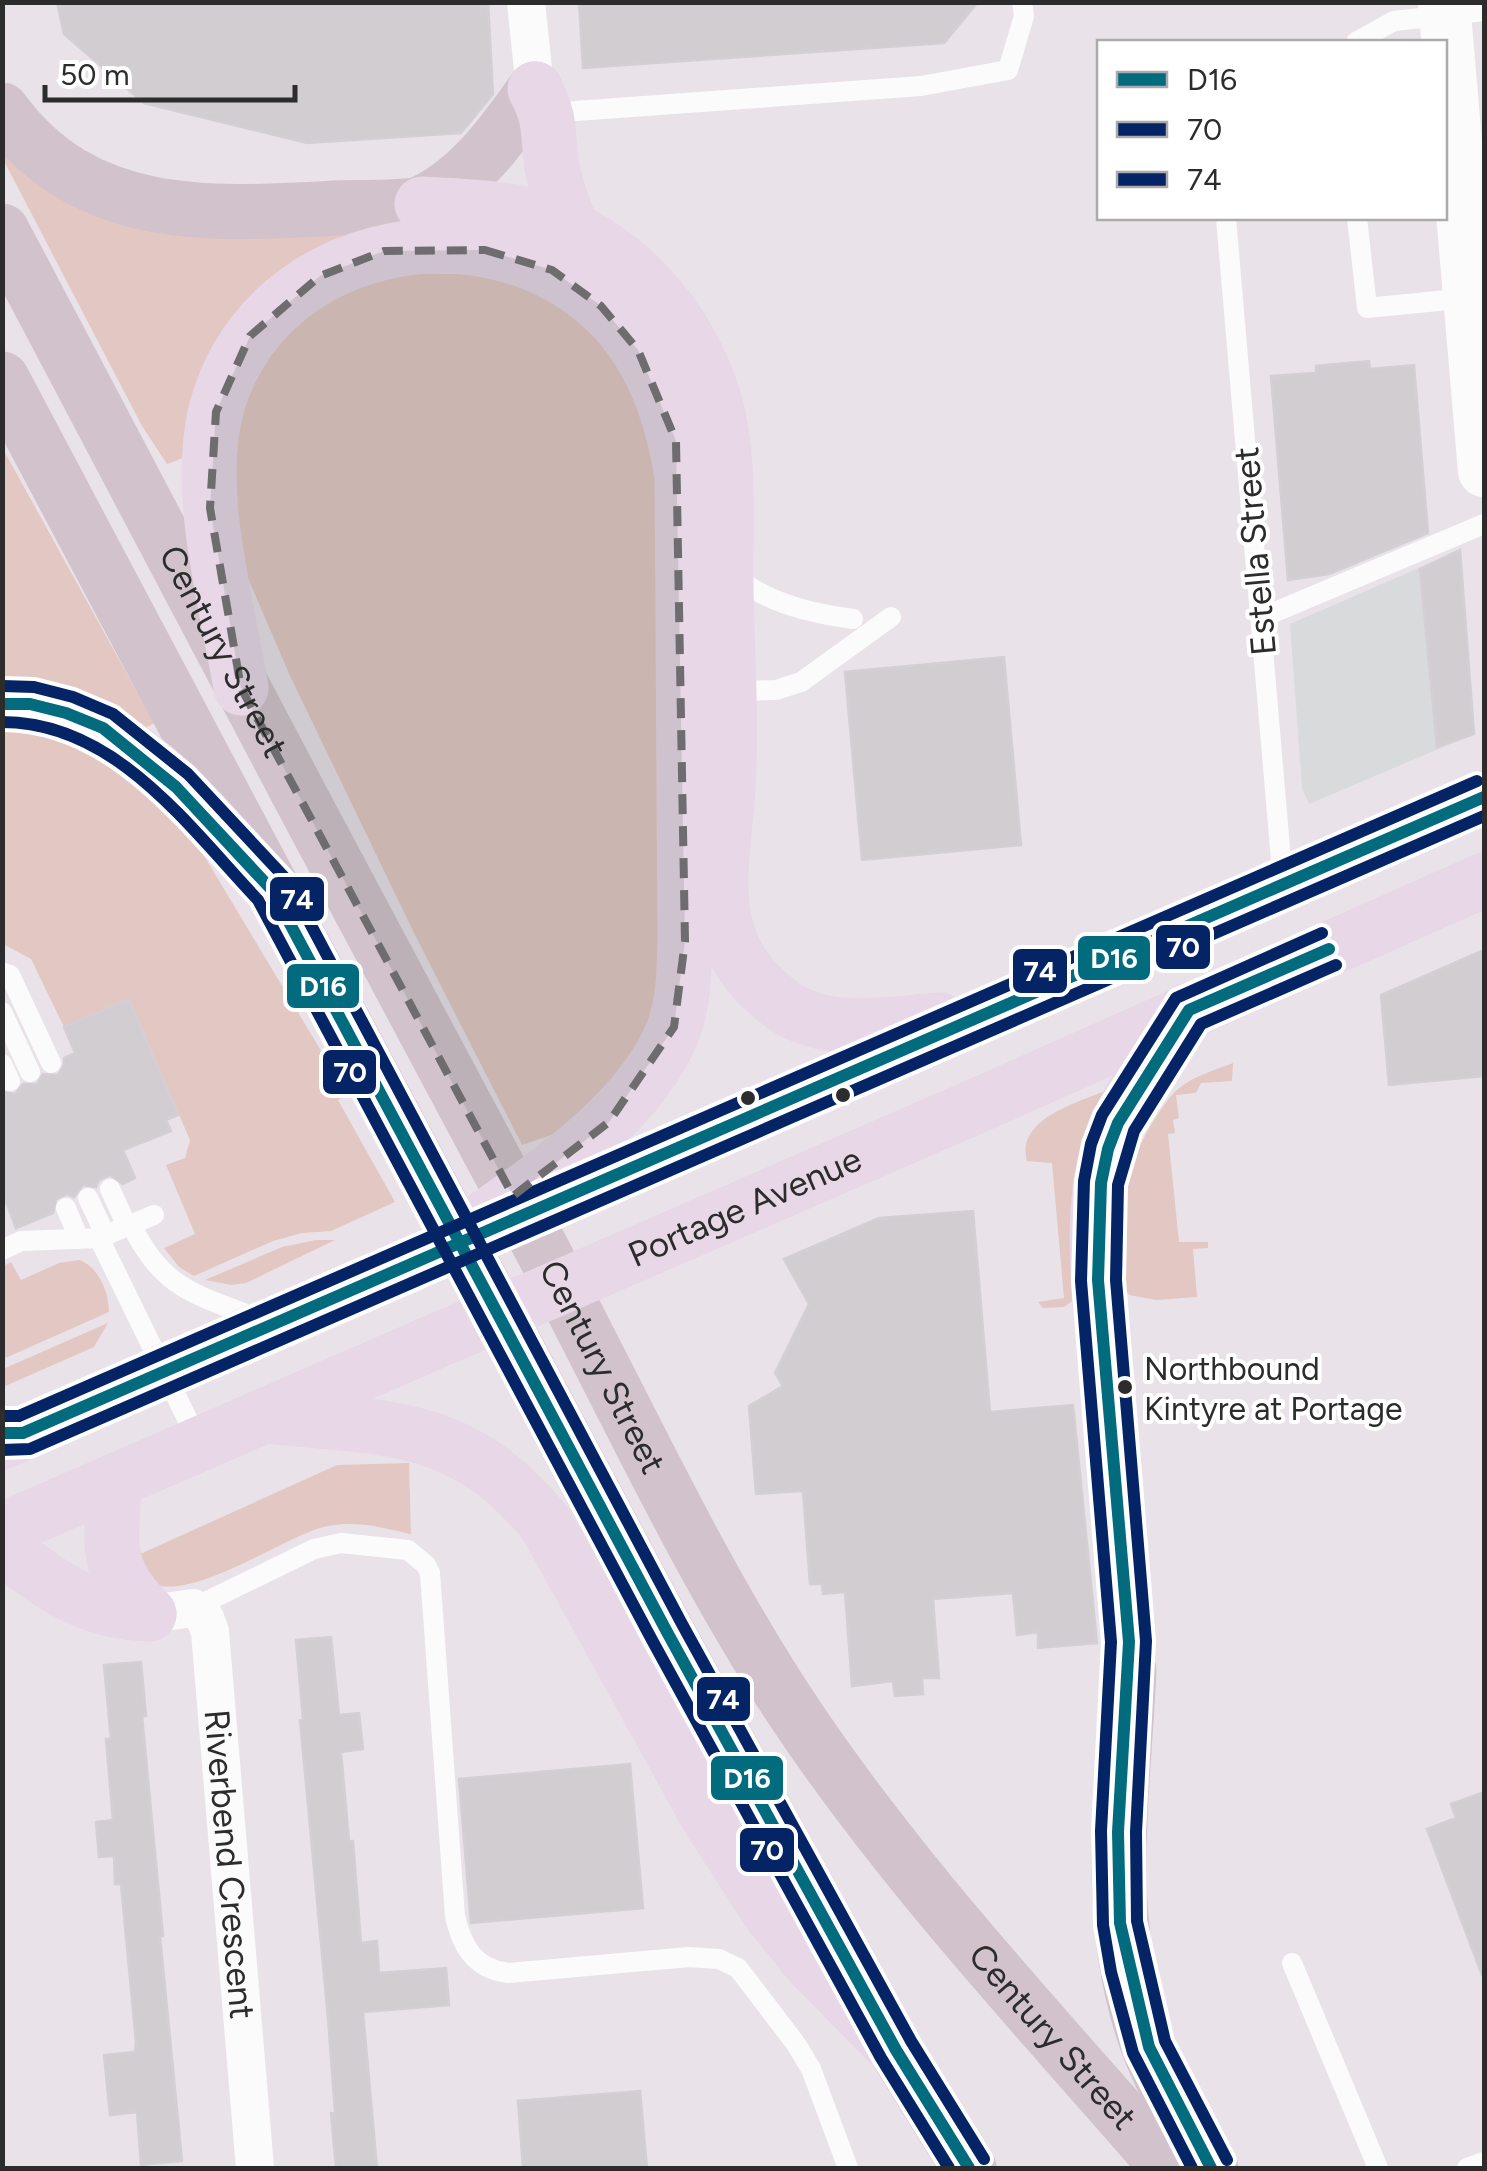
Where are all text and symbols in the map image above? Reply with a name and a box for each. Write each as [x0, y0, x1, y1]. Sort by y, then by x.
scale bar [45, 40, 295, 102]
legend [1097, 40, 1447, 220]
text: 50 m [60, 56, 129, 93]
text: D16 [1187, 61, 1237, 98]
text: 70 [1187, 111, 1222, 148]
text: 74 [1187, 161, 1222, 198]
street label: Estella Street [1225, 445, 1285, 657]
street label: Century Street [150, 538, 297, 764]
line badge: 74 [268, 875, 326, 923]
text: 74 [280, 882, 314, 916]
line badge: 70 [1154, 923, 1212, 971]
text: 70 [1166, 930, 1200, 964]
line badge: D16 [1076, 934, 1152, 982]
text: D16 [1090, 941, 1138, 975]
line badge: 74 [1011, 947, 1069, 995]
text: 74 [1023, 954, 1057, 988]
line badge: D16 [285, 962, 361, 1010]
text: D16 [299, 969, 347, 1003]
line badge: 70 [321, 1048, 378, 1096]
text: 70 [333, 1055, 367, 1089]
unlabelled marker [833, 1085, 853, 1105]
unlabelled marker [738, 1088, 758, 1108]
street label: Portage Avenue [622, 1138, 868, 1276]
street label: Century Street [531, 1253, 674, 1481]
place label: Northbound Kintyre at Portage [1144, 1350, 1402, 1428]
marker: Northbound Kintyre at Portage [1115, 1377, 1135, 1397]
line badge: 74 [695, 1675, 752, 1723]
text: 74 [706, 1682, 740, 1716]
street label: Riverbend Crescent [196, 1708, 263, 2021]
line badge: D16 [709, 1754, 785, 1802]
text: D16 [723, 1761, 771, 1795]
line badge: 70 [738, 1826, 796, 1874]
text: 70 [750, 1833, 784, 1867]
street label: Century Street [960, 1935, 1146, 2138]

